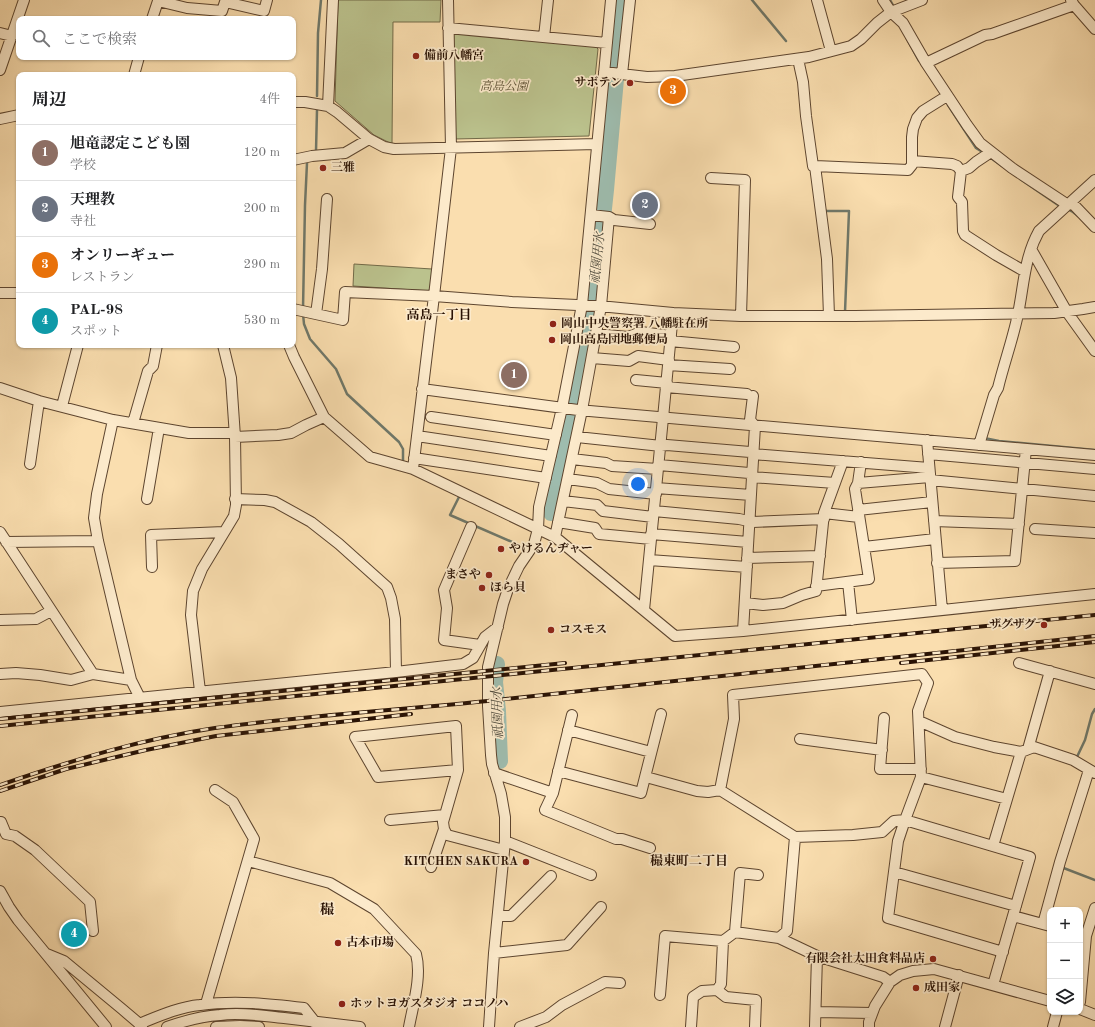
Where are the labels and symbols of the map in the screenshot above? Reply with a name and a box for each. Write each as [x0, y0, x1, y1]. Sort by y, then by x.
place label: 備前八幡宮 [424, 48, 484, 62]
marker: 備前八幡宮 [411, 51, 421, 61]
place label: サボテン [575, 76, 622, 89]
pin: 3 [660, 76, 686, 106]
marker: サボテン [625, 78, 635, 88]
park label: 高島公園 [480, 79, 530, 93]
place label: 三雅 [331, 160, 355, 174]
marker: 三雅 [318, 163, 328, 173]
pin: 2 [632, 190, 658, 220]
water label: 祇園用水 [588, 229, 607, 285]
district label: 高島一丁目 [406, 307, 472, 322]
place label: 岡山中央警察署 八幡駐在所 [561, 316, 708, 330]
marker: 岡山中央警察署 八幡駐在所 [548, 319, 558, 329]
place label: 岡山高島団地郵便局 [560, 332, 668, 346]
marker: 岡山高島団地郵便局 [547, 335, 557, 345]
pin: 1 [501, 360, 527, 390]
your location [628, 474, 648, 494]
place label: やけるんヂャー [509, 542, 593, 555]
marker: やけるんヂャー [496, 544, 506, 554]
place label: まさや [445, 568, 481, 581]
marker: まさや [484, 570, 494, 580]
place label: ほら貝 [490, 580, 526, 594]
marker: ほら貝 [477, 583, 487, 593]
place label: ザグザグ [989, 617, 1036, 631]
marker: ザグザグ [1039, 620, 1049, 630]
place label: コスモス [559, 624, 607, 636]
marker: コスモス [546, 625, 556, 635]
water label: 祇園用水 [490, 685, 505, 739]
district label: 穝東町二丁目 [650, 853, 728, 868]
place label: KITCHEN SAKURA [404, 856, 518, 868]
marker: KITCHEN SAKURA [521, 857, 531, 867]
district label: 穝 [320, 902, 334, 917]
pin: 4 [61, 919, 87, 949]
place label: 古本市場 [346, 935, 394, 949]
marker: 古本市場 [333, 938, 343, 948]
place label: 有限会社太田食料品店 [805, 951, 925, 965]
marker: 有限会社太田食料品店 [928, 954, 938, 964]
place label: 成田家 [924, 980, 960, 994]
marker: 成田家 [911, 983, 921, 993]
place label: ホットヨガスタジオ ココノハ [350, 997, 508, 1010]
marker: ホットヨガスタジオ ココノハ [337, 999, 347, 1009]

